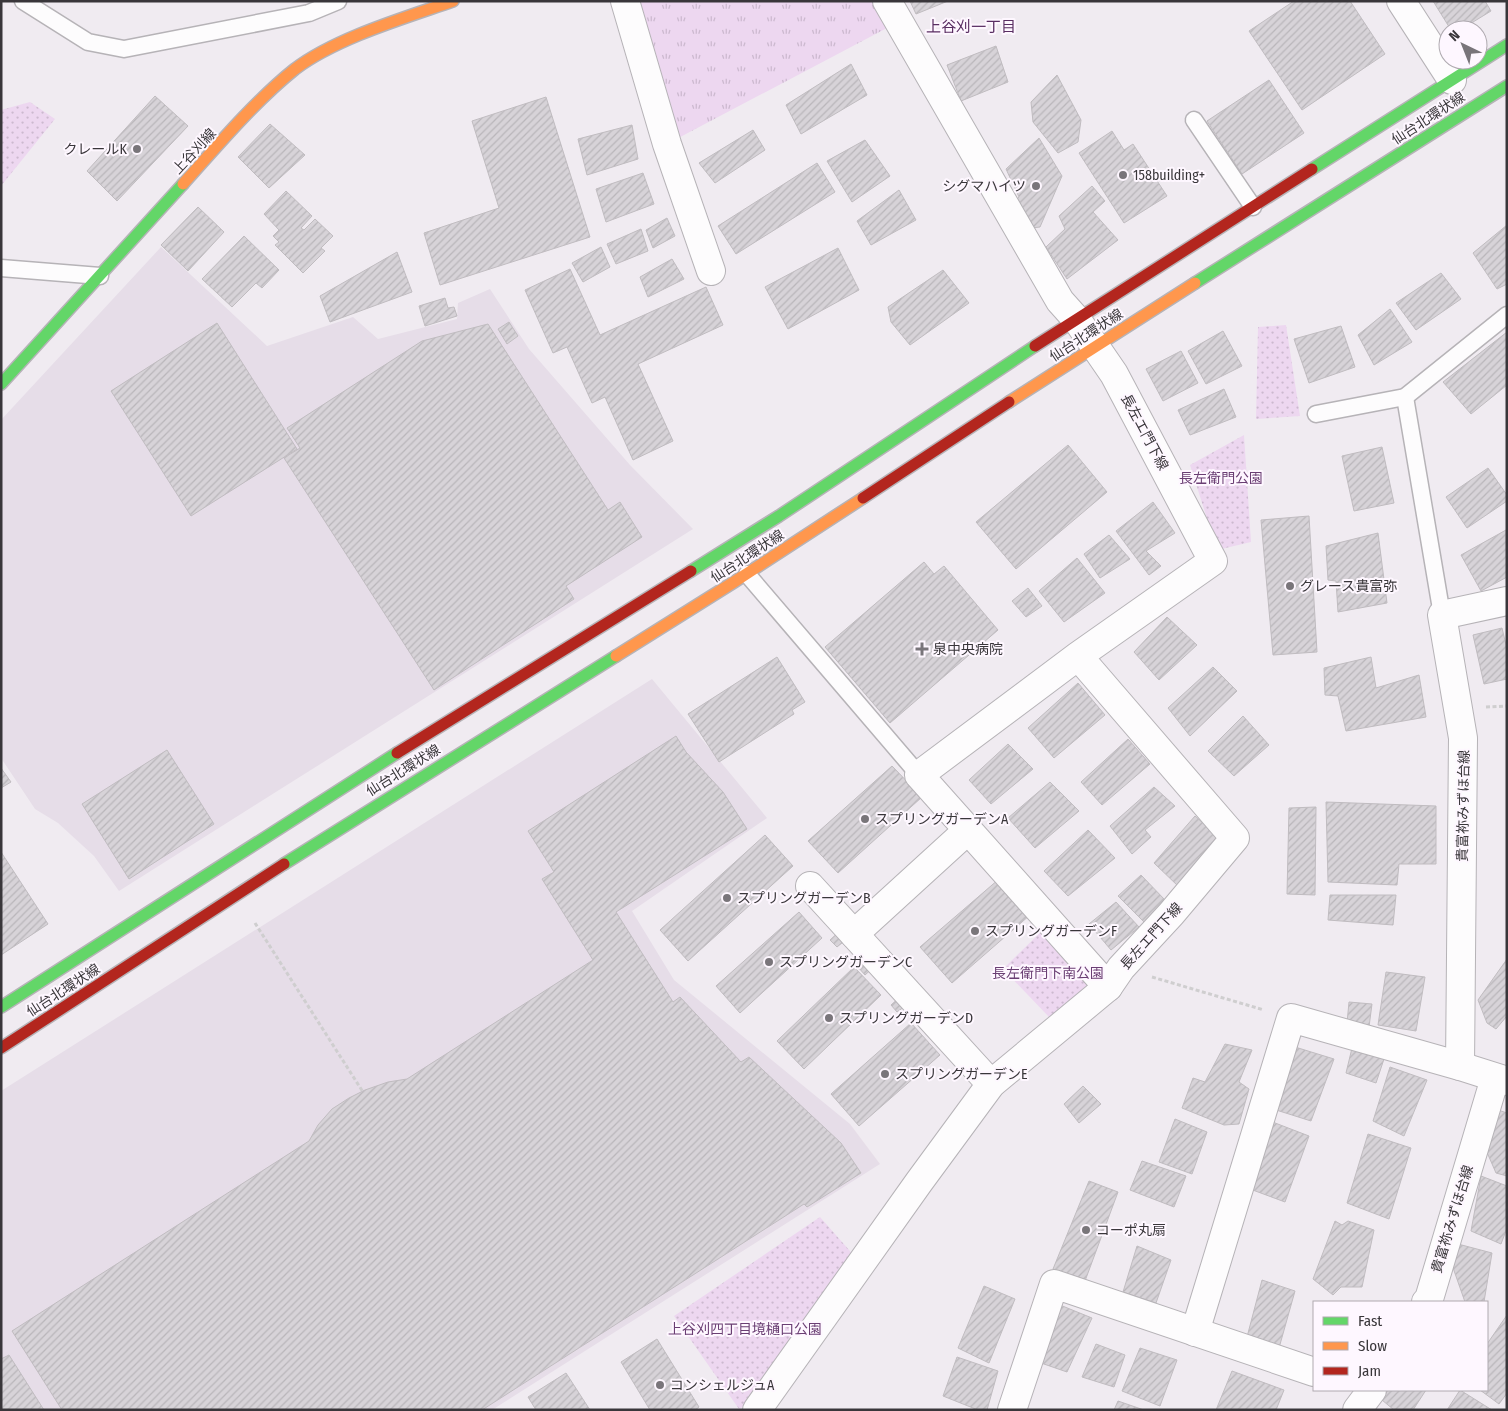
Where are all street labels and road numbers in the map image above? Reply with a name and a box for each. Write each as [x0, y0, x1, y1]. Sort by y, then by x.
street label: 仙台北環状線 [1388, 88, 1468, 148]
street label: 上谷刈線 [169, 125, 220, 178]
street label: 仙台北環状線 [1046, 305, 1126, 365]
street label: 長左エ門下線 [1117, 391, 1172, 473]
street label: 仙台北環状線 [707, 526, 787, 586]
street label: 仙台北環状線 [363, 741, 443, 800]
street label: 貴富祢みずほ台線 [1454, 750, 1473, 862]
street label: 長左エ門下線 [1117, 899, 1186, 973]
street label: 仙台北環状線 [23, 960, 103, 1020]
street label: 貴富祢みずほ台線 [1428, 1163, 1477, 1275]

